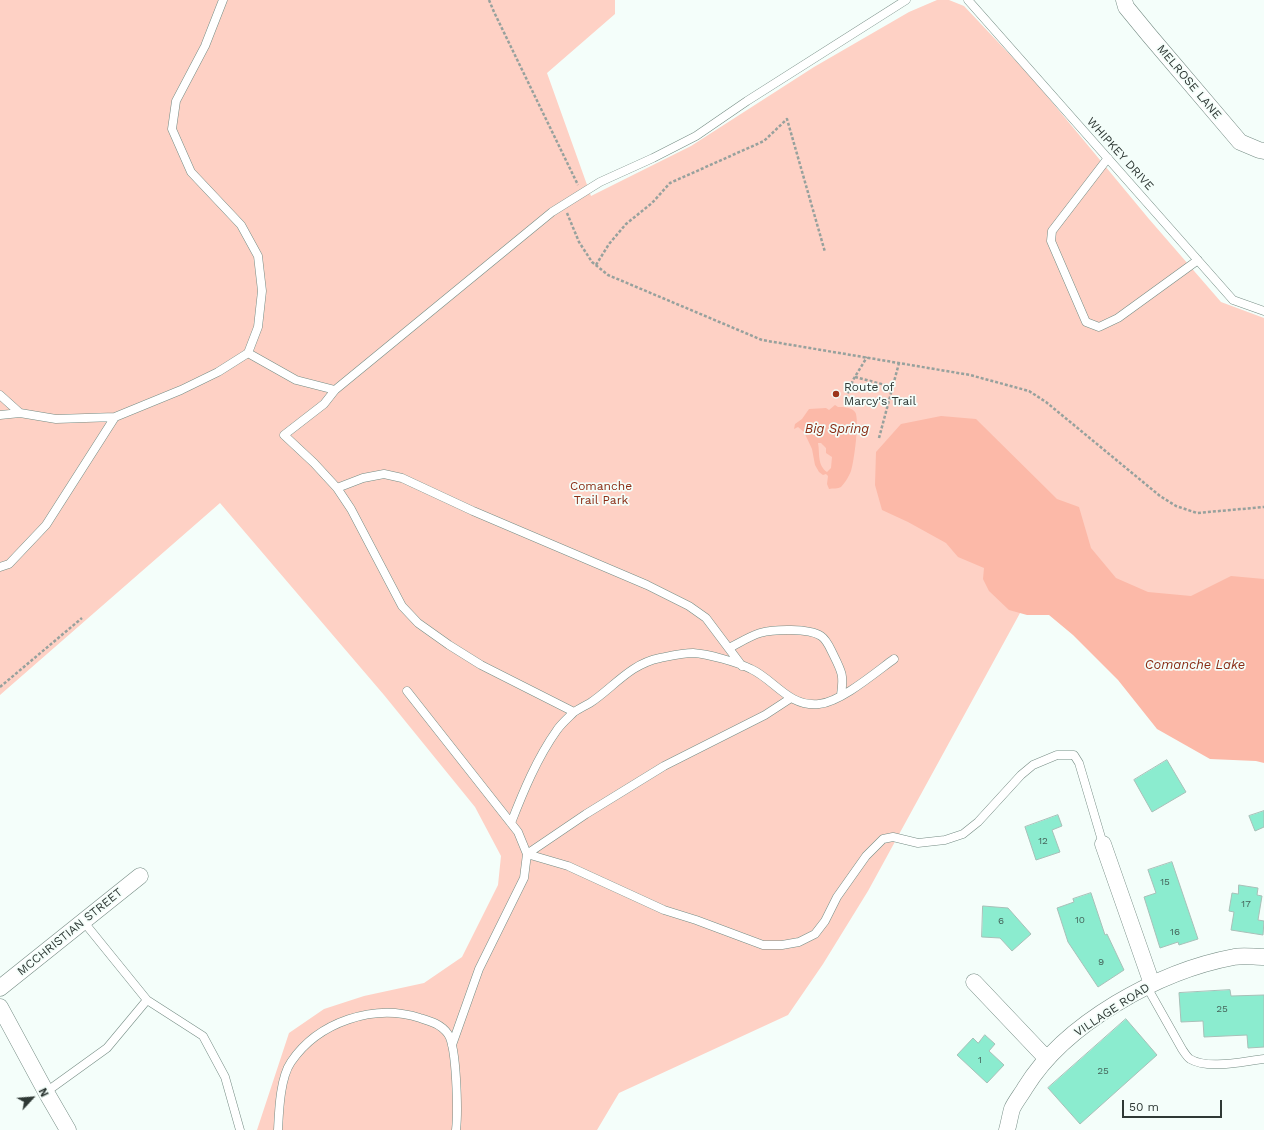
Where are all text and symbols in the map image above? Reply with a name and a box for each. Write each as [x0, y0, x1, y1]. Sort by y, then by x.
street label: MELROSE LANE [1154, 42, 1224, 122]
street label: WHIPKEY DRIVE [1083, 115, 1157, 193]
place label: Route of Marcy's Trail [844, 380, 916, 408]
marker: Route of Marcy's Trail [831, 389, 841, 399]
water label: Big Spring [805, 421, 869, 437]
park label: Comanche Trail Park [570, 479, 632, 507]
water label: Comanche Lake [1145, 657, 1245, 673]
house number: 12 [1038, 835, 1048, 847]
house number: 15 [1160, 876, 1170, 888]
street label: MCCHRISTIAN STREET [15, 885, 125, 979]
house number: 17 [1241, 898, 1251, 910]
house number: 10 [1075, 914, 1085, 926]
house number: 6 [998, 915, 1004, 927]
house number: 16 [1170, 926, 1180, 938]
house number: 9 [1098, 956, 1104, 968]
street label: VILLAGE ROAD [1072, 980, 1152, 1040]
house number: 25 [1216, 1003, 1228, 1015]
house number: 1 [978, 1054, 982, 1066]
house number: 25 [1097, 1065, 1109, 1077]
north arrow [12, 1078, 52, 1118]
text: N [36, 1086, 51, 1099]
scale bar [1124, 1092, 1224, 1118]
text: 50 m [1129, 1100, 1159, 1114]

